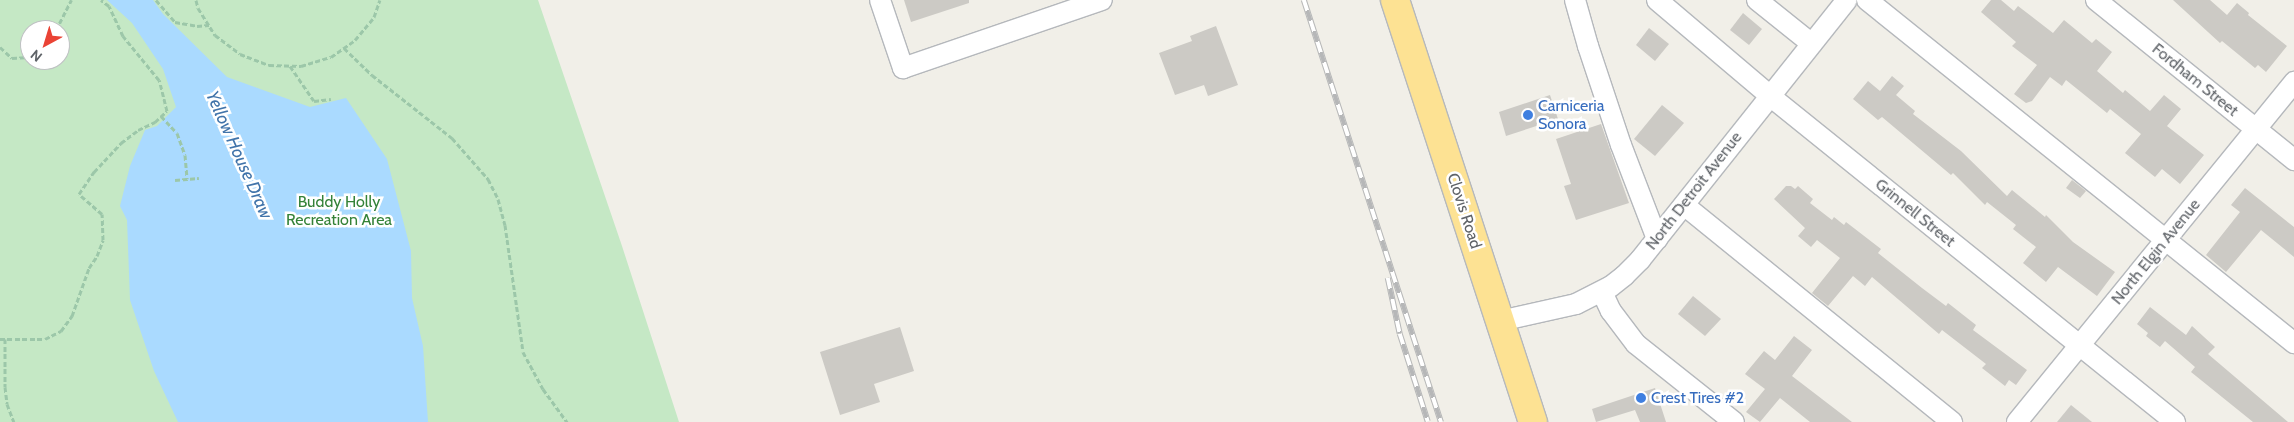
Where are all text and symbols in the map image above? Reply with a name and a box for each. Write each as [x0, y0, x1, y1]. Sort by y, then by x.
north arrow [20, 20, 70, 70]
street label: Fordham Street [2148, 39, 2242, 121]
text: N [27, 46, 46, 66]
water label: Yellow House Draw [201, 88, 277, 222]
place label: Carniceria Sonora [1538, 96, 1604, 134]
marker: Carniceria Sonora [1522, 109, 1534, 121]
street label: North Detroit Avenue [1642, 128, 1746, 254]
street label: Clovis Road [1443, 171, 1485, 251]
street label: Grinnell Street [1871, 175, 1959, 251]
park label: Buddy Holly Recreation Area [286, 192, 392, 230]
street label: North Elgin Avenue [2108, 195, 2204, 309]
place label: Crest Tires #2 [1651, 388, 1744, 408]
marker: Crest Tires #2 [1635, 392, 1647, 404]

